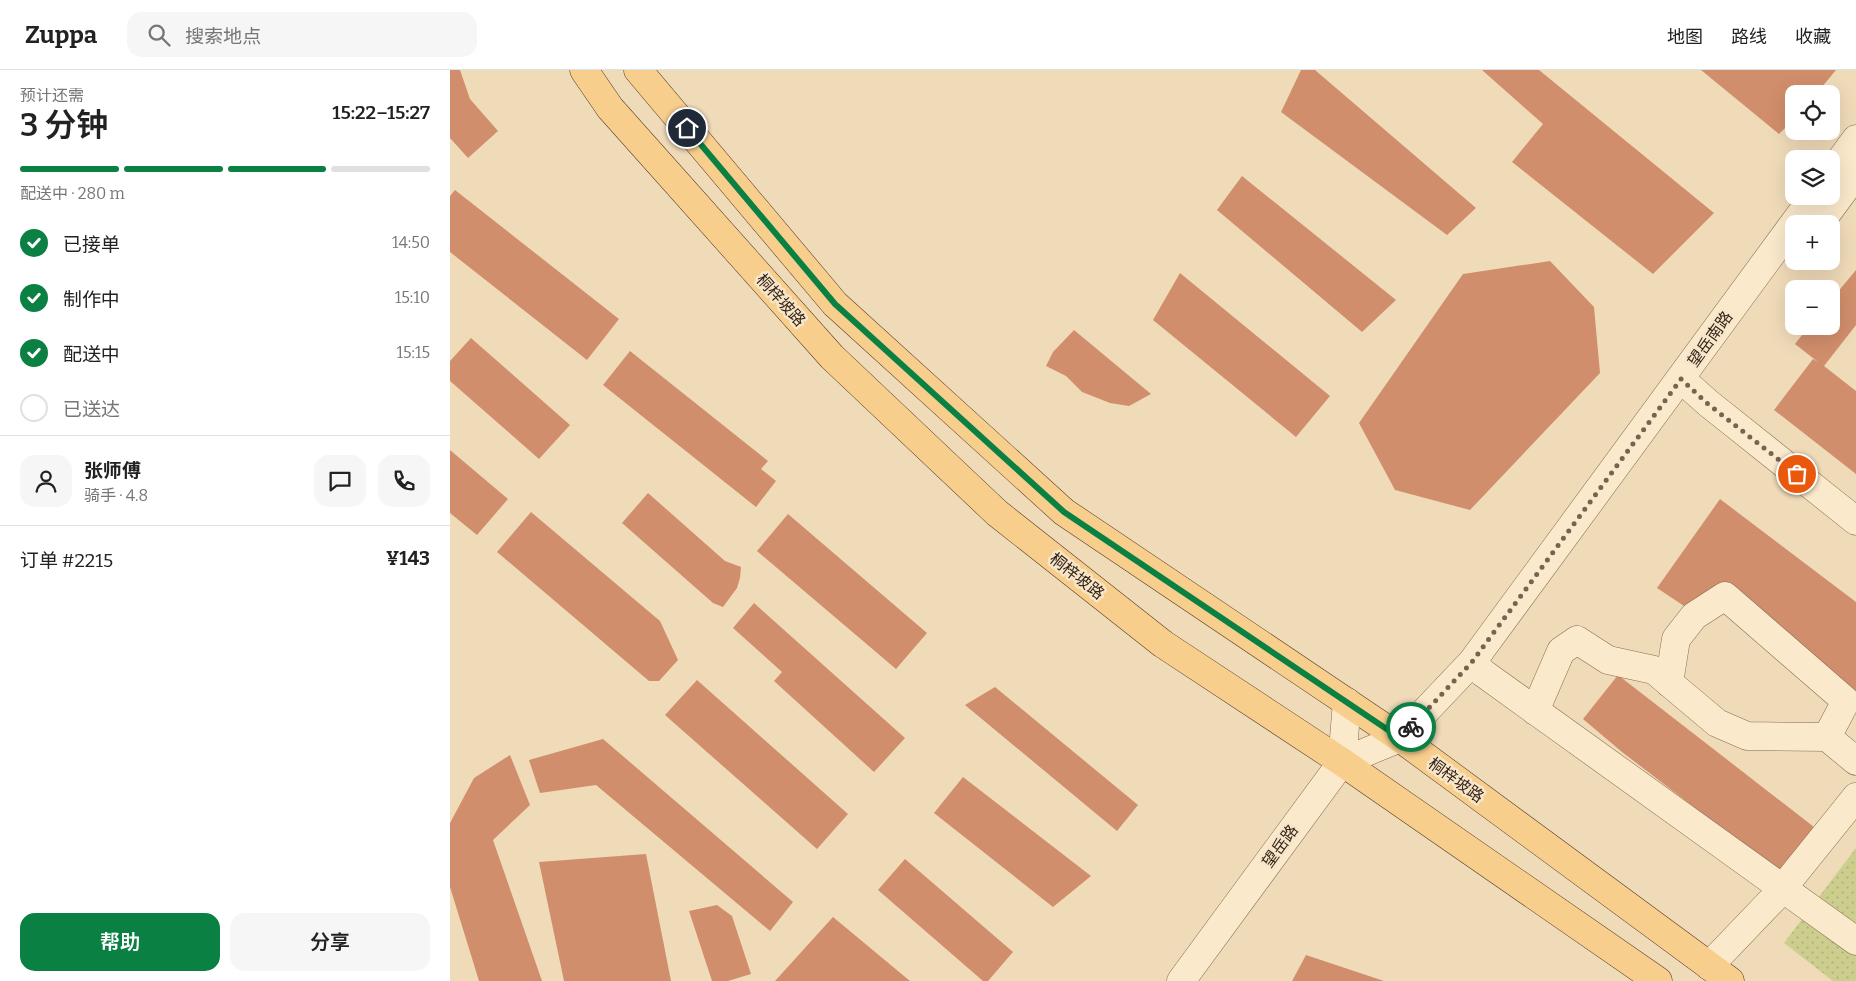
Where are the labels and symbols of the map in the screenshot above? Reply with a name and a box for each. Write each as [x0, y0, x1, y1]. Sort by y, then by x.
pin [666, 107, 708, 149]
street label: 桐梓坡路 [753, 270, 809, 330]
street label: 望岳南路 [1684, 308, 1736, 370]
pin [1776, 453, 1818, 495]
street label: 桐梓坡路 [1046, 549, 1108, 603]
courier [1386, 702, 1436, 752]
street label: 桐梓坡路 [1425, 754, 1487, 806]
street label: 望岳路 [1258, 821, 1302, 871]

